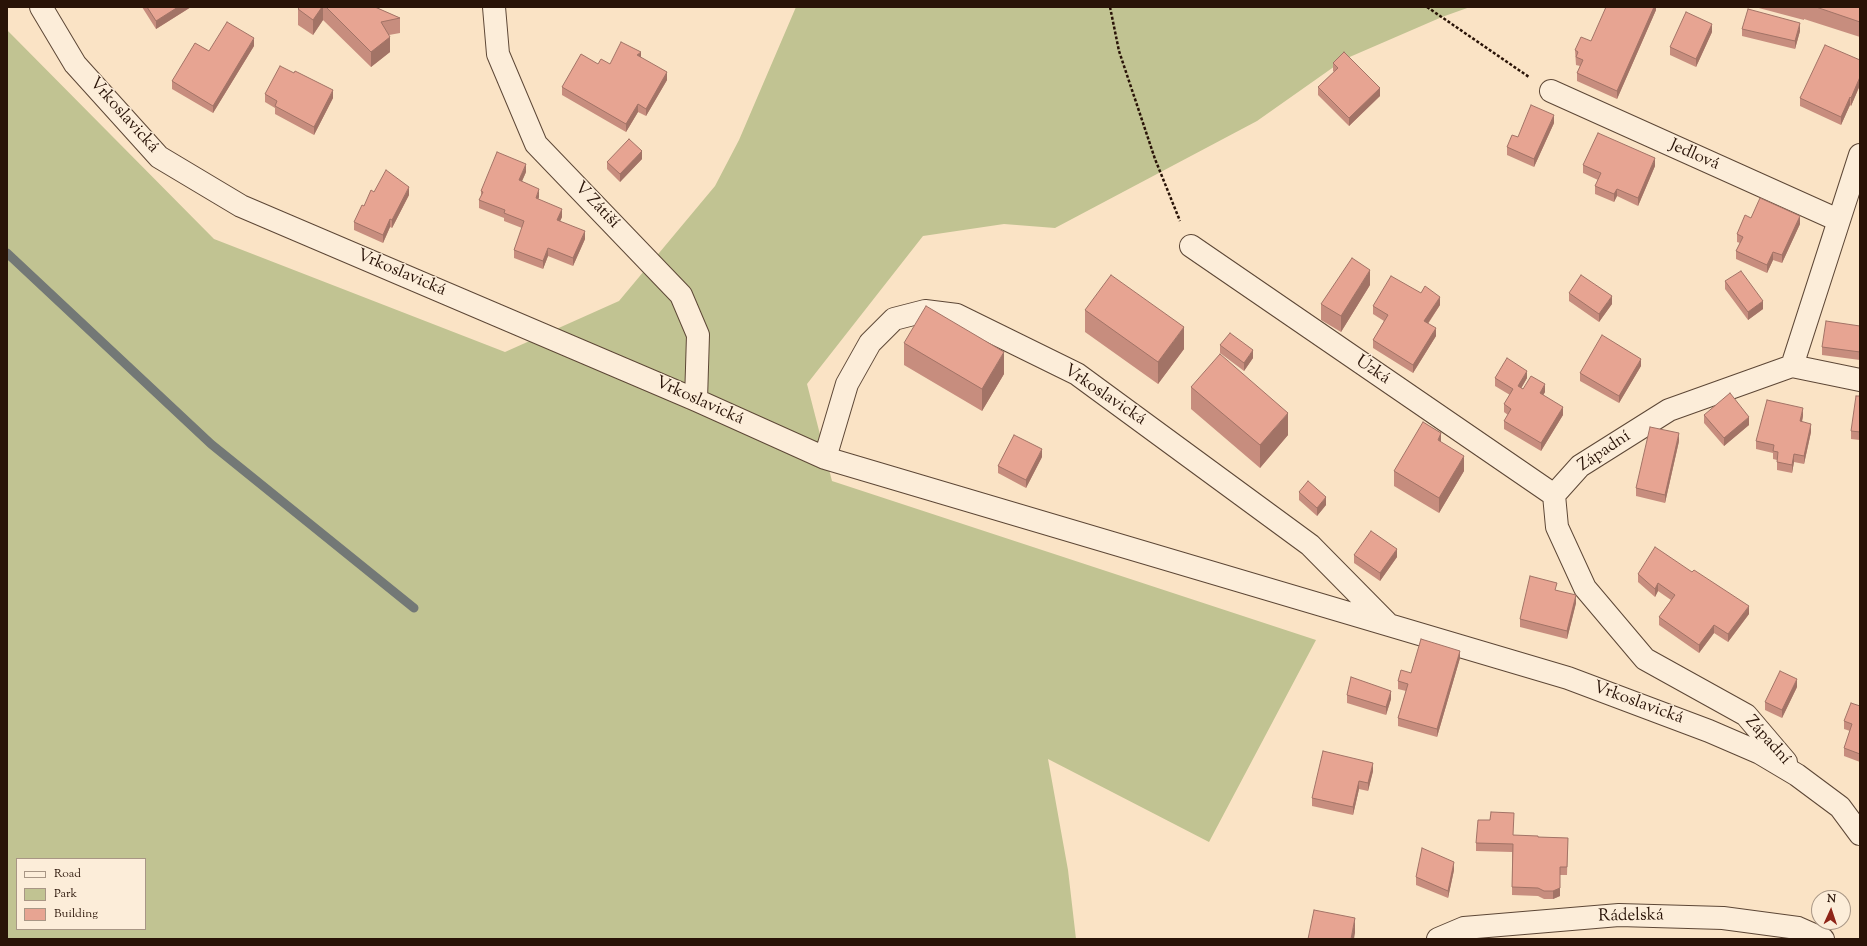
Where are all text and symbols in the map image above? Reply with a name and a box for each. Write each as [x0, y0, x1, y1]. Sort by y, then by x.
street label: Vrkoslavická [84, 74, 162, 158]
street label: Jedlová [1666, 136, 1722, 176]
street label: V Zátiší [569, 179, 623, 233]
street label: Vrkoslavická [353, 246, 449, 302]
street label: Úzká [1351, 352, 1393, 390]
street label: Vrkoslavická [1059, 361, 1149, 431]
street label: Vrkoslavická [652, 373, 746, 431]
street label: Západní [1575, 427, 1635, 477]
street label: Vrkoslavická [1590, 678, 1686, 730]
street label: Západní [1740, 712, 1794, 770]
legend [16, 858, 146, 930]
text: Road [54, 865, 81, 883]
text: Park [54, 885, 77, 903]
north arrow [1811, 890, 1851, 930]
text: N [1827, 891, 1836, 907]
text: Building [54, 905, 98, 923]
street label: Rádelská [1598, 906, 1664, 928]

